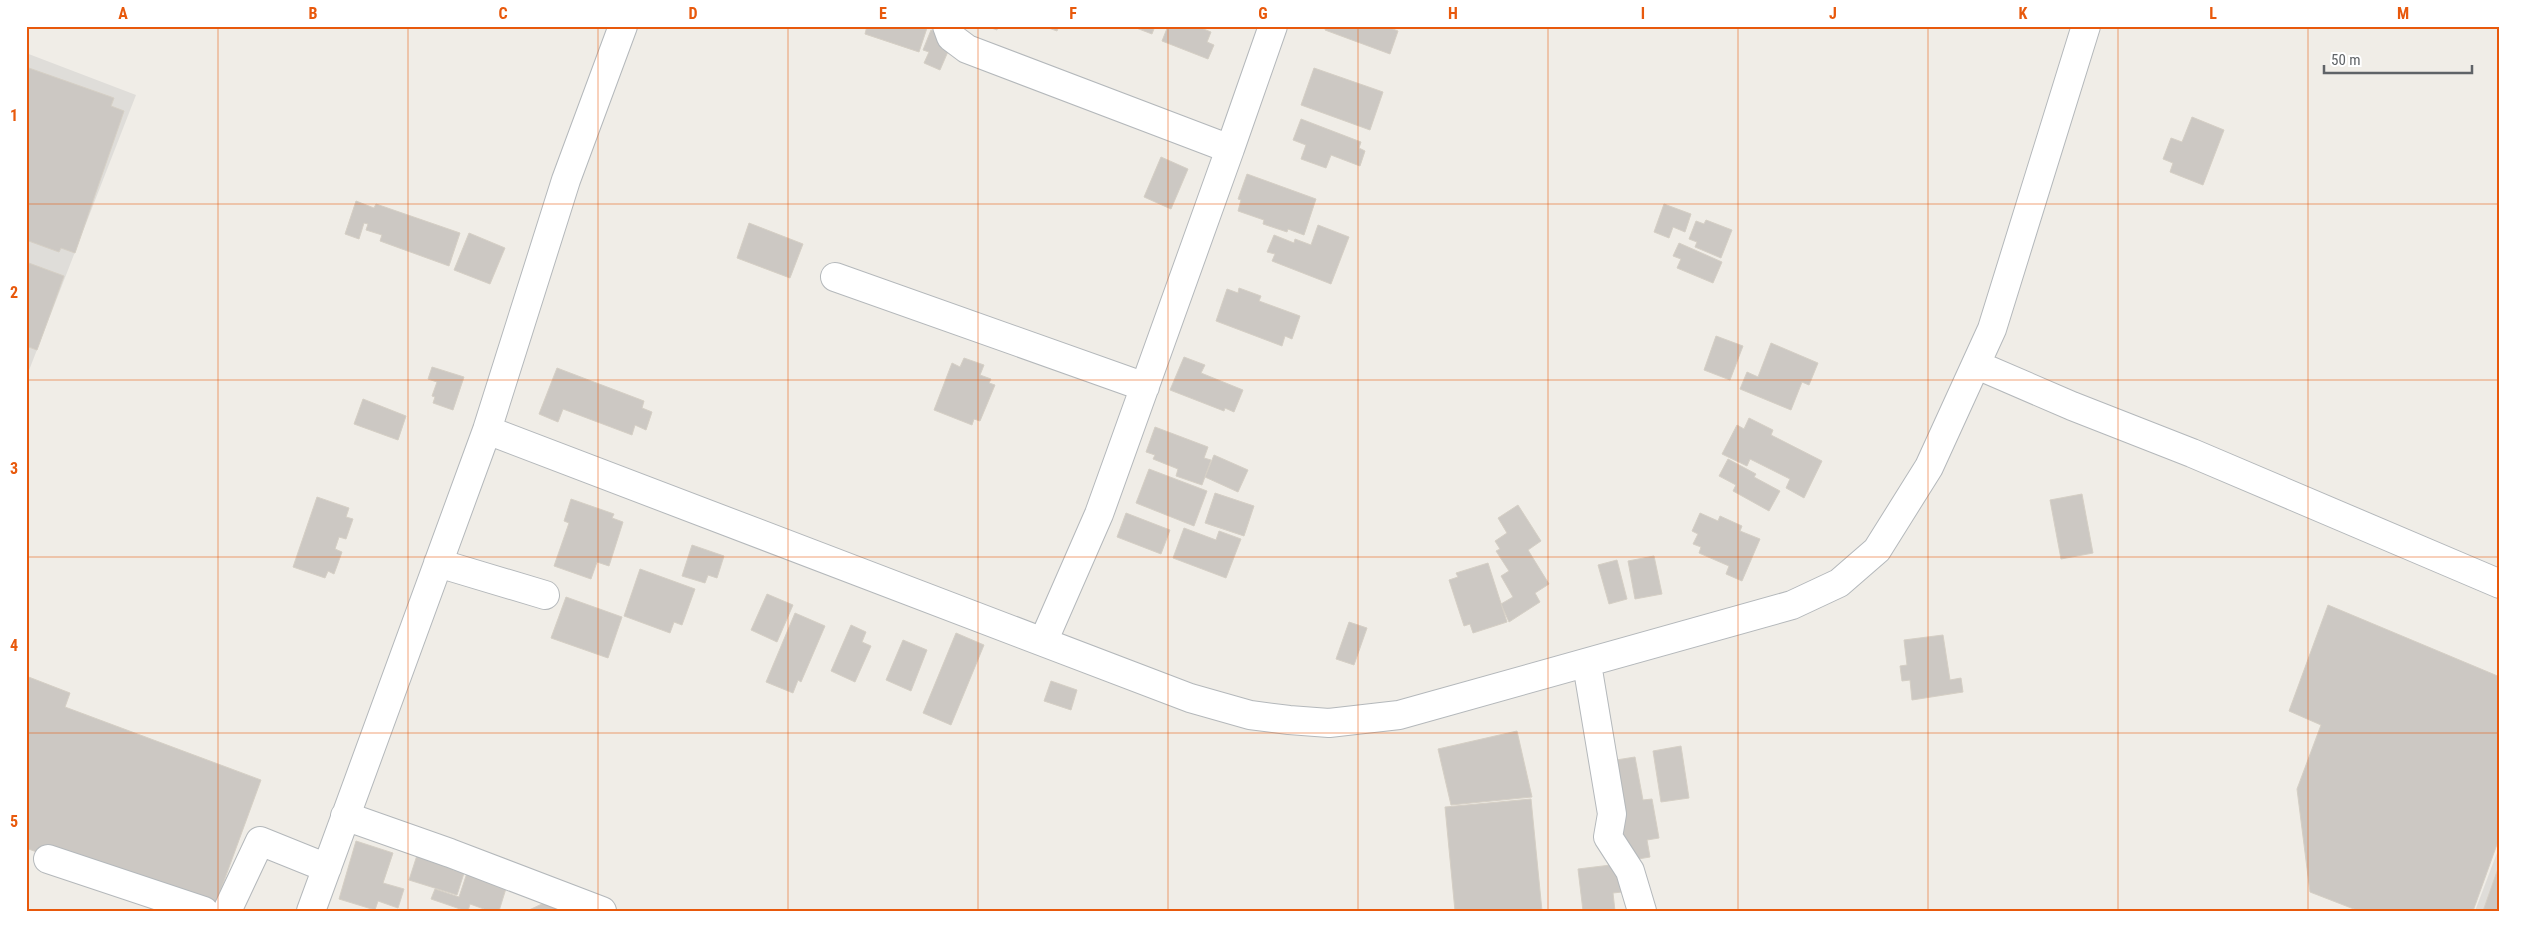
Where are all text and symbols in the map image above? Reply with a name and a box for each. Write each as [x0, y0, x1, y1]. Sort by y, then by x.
text: A [118, 4, 128, 23]
text: B [309, 4, 318, 23]
text: C [498, 4, 508, 23]
text: D [688, 4, 698, 23]
text: E [879, 4, 887, 23]
text: F [1069, 4, 1077, 23]
text: G [1258, 4, 1268, 23]
text: H [1448, 4, 1458, 23]
text: I [1641, 4, 1645, 23]
text: J [1829, 4, 1837, 23]
text: K [2019, 4, 2028, 23]
text: L [2209, 4, 2217, 23]
text: M [2397, 4, 2409, 23]
scale bar [2324, 42, 2471, 74]
text: 50 m [2331, 51, 2361, 69]
text: 1 [10, 106, 18, 125]
text: 2 [10, 283, 18, 302]
text: 3 [10, 459, 18, 478]
text: 4 [10, 636, 18, 655]
text: 5 [10, 812, 18, 831]

